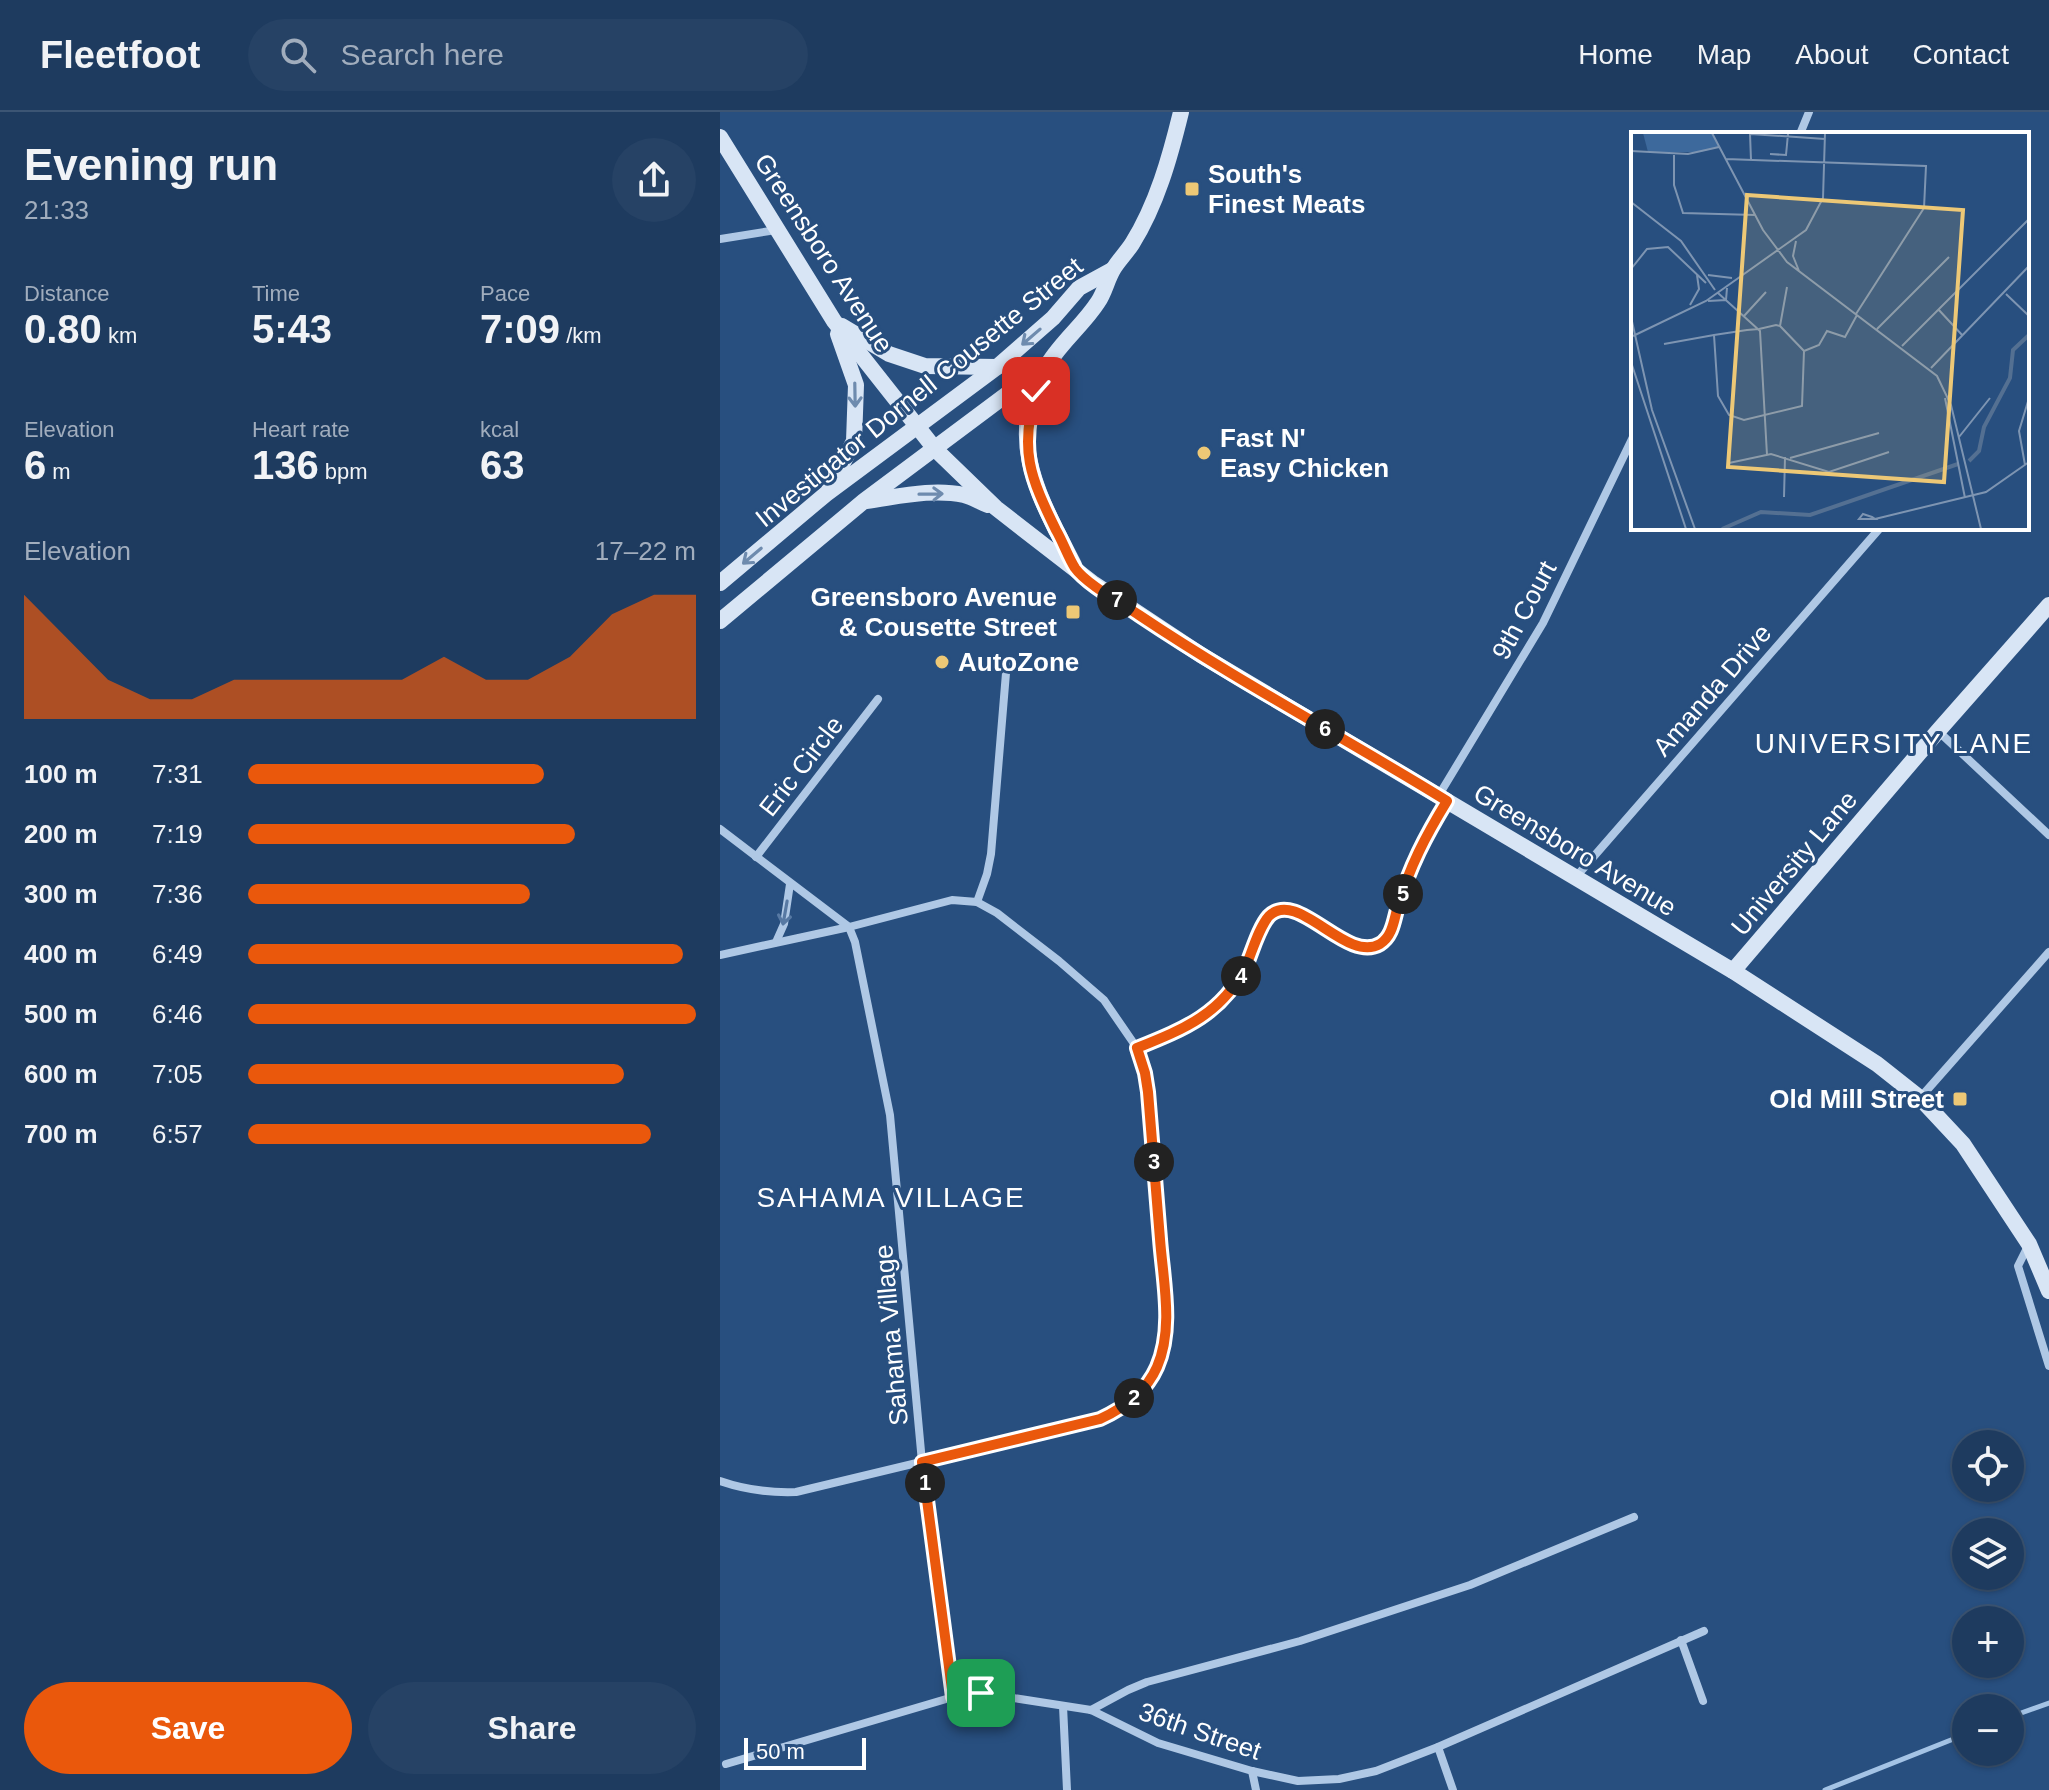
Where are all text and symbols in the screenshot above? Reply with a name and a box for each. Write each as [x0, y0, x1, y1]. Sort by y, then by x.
search box [248, 19, 808, 91]
icon: search [276, 33, 320, 77]
text: Fleetfoot [40, 34, 200, 76]
text: Search here [340, 38, 504, 71]
text: Home [1578, 39, 1653, 70]
text: Map [1697, 39, 1751, 70]
text: About [1795, 39, 1869, 70]
text: Contact [1913, 39, 2009, 70]
inset map [1631, 132, 2029, 530]
button: share [612, 138, 696, 222]
text: Evening run [24, 140, 278, 189]
street label: Greensboro Avenue [749, 148, 899, 358]
place label: South's Finest Meats [1208, 159, 1366, 219]
marker: South's Finest Meats [1183, 180, 1201, 198]
text: 21:33 [24, 195, 89, 225]
street label: Investigator Dornell Cousette Street [750, 250, 1089, 533]
text: Distance [24, 281, 110, 306]
text: Time [252, 281, 300, 306]
text: Pace [480, 281, 530, 306]
text: 0.80 [24, 307, 102, 351]
text: 5:43 [252, 307, 332, 351]
text: 7:09 [480, 307, 560, 351]
text: km [102, 323, 137, 348]
text: /km [560, 323, 602, 348]
one-way arrow [1022, 328, 1042, 346]
pin [1002, 357, 1070, 425]
icon: check [1014, 369, 1058, 413]
one-way arrow [847, 382, 863, 408]
text: Elevation [24, 417, 115, 442]
text: Heart rate [252, 417, 350, 442]
text: kcal [480, 417, 519, 442]
place label: Fast N' Easy Chicken [1220, 423, 1389, 483]
text: 6 [24, 443, 46, 487]
text: 136 [252, 443, 319, 487]
text: 63 [480, 443, 525, 487]
marker: Fast N' Easy Chicken [1195, 444, 1213, 462]
text: m [46, 459, 71, 484]
text: bpm [319, 459, 368, 484]
one-way arrow [917, 486, 944, 502]
text: Elevation [24, 536, 131, 566]
text: 17–22 m [595, 536, 696, 566]
one-way arrow [742, 547, 762, 565]
street label: 9th Court [1486, 555, 1563, 664]
pin: 7 [1097, 580, 1137, 620]
place label: Greensboro Avenue & Cousette Street [810, 582, 1057, 642]
text: 7 [1111, 587, 1123, 612]
marker: Greensboro Avenue & Cousette Street [1064, 603, 1082, 621]
street label: Amanda Drive [1647, 618, 1777, 762]
place label: AutoZone [958, 647, 1079, 677]
marker: AutoZone [933, 653, 951, 671]
pin: 6 [1305, 709, 1345, 749]
street label: Eric Circle [753, 710, 849, 822]
text: 6 [1319, 716, 1331, 741]
district label: UNIVERSITY LANE [1755, 728, 2033, 759]
text: 100 m [24, 759, 98, 789]
text: 7:31 [152, 759, 203, 789]
street label: Greensboro Avenue [1468, 778, 1682, 922]
street label: University Lane [1725, 785, 1863, 941]
text: 200 m [24, 819, 98, 849]
text: 7:19 [152, 819, 203, 849]
pin: 5 [1383, 874, 1423, 914]
text: 300 m [24, 879, 98, 909]
text: 7:36 [152, 879, 203, 909]
text: 5 [1397, 881, 1409, 906]
one-way arrow [777, 900, 792, 926]
text: 400 m [24, 939, 98, 969]
text: 6:49 [152, 939, 203, 969]
pin: 4 [1221, 956, 1261, 996]
text: 4 [1235, 963, 1247, 988]
text: 500 m [24, 999, 98, 1029]
text: 6:46 [152, 999, 203, 1029]
text: 600 m [24, 1059, 98, 1089]
text: 7:05 [152, 1059, 203, 1089]
place label: Old Mill Street [1769, 1084, 1944, 1114]
marker: Old Mill Street [1951, 1090, 1969, 1108]
text: 700 m [24, 1119, 98, 1149]
text: 6:57 [152, 1119, 203, 1149]
pin: 3 [1134, 1142, 1174, 1182]
text: 3 [1148, 1149, 1160, 1174]
district label: SAHAMA VILLAGE [756, 1182, 1026, 1213]
street label: Sahama Village [868, 1243, 914, 1427]
pin: 2 [1114, 1378, 1154, 1418]
text: 2 [1128, 1385, 1140, 1410]
map controls [1952, 1430, 2024, 1766]
button: locate [1952, 1430, 2024, 1502]
pin: 1 [905, 1463, 945, 1503]
text: 1 [919, 1470, 931, 1495]
button: layers [1952, 1518, 2024, 1590]
button: + [1952, 1606, 2024, 1678]
pin [947, 1659, 1015, 1727]
icon: arrive [959, 1671, 1003, 1715]
button: Save [24, 1682, 352, 1774]
button: Share [368, 1682, 696, 1774]
button: − [1952, 1694, 2024, 1766]
street label: 36th Street [1135, 1696, 1266, 1766]
scale bar [744, 1734, 866, 1770]
text: 50 m [756, 1739, 805, 1764]

